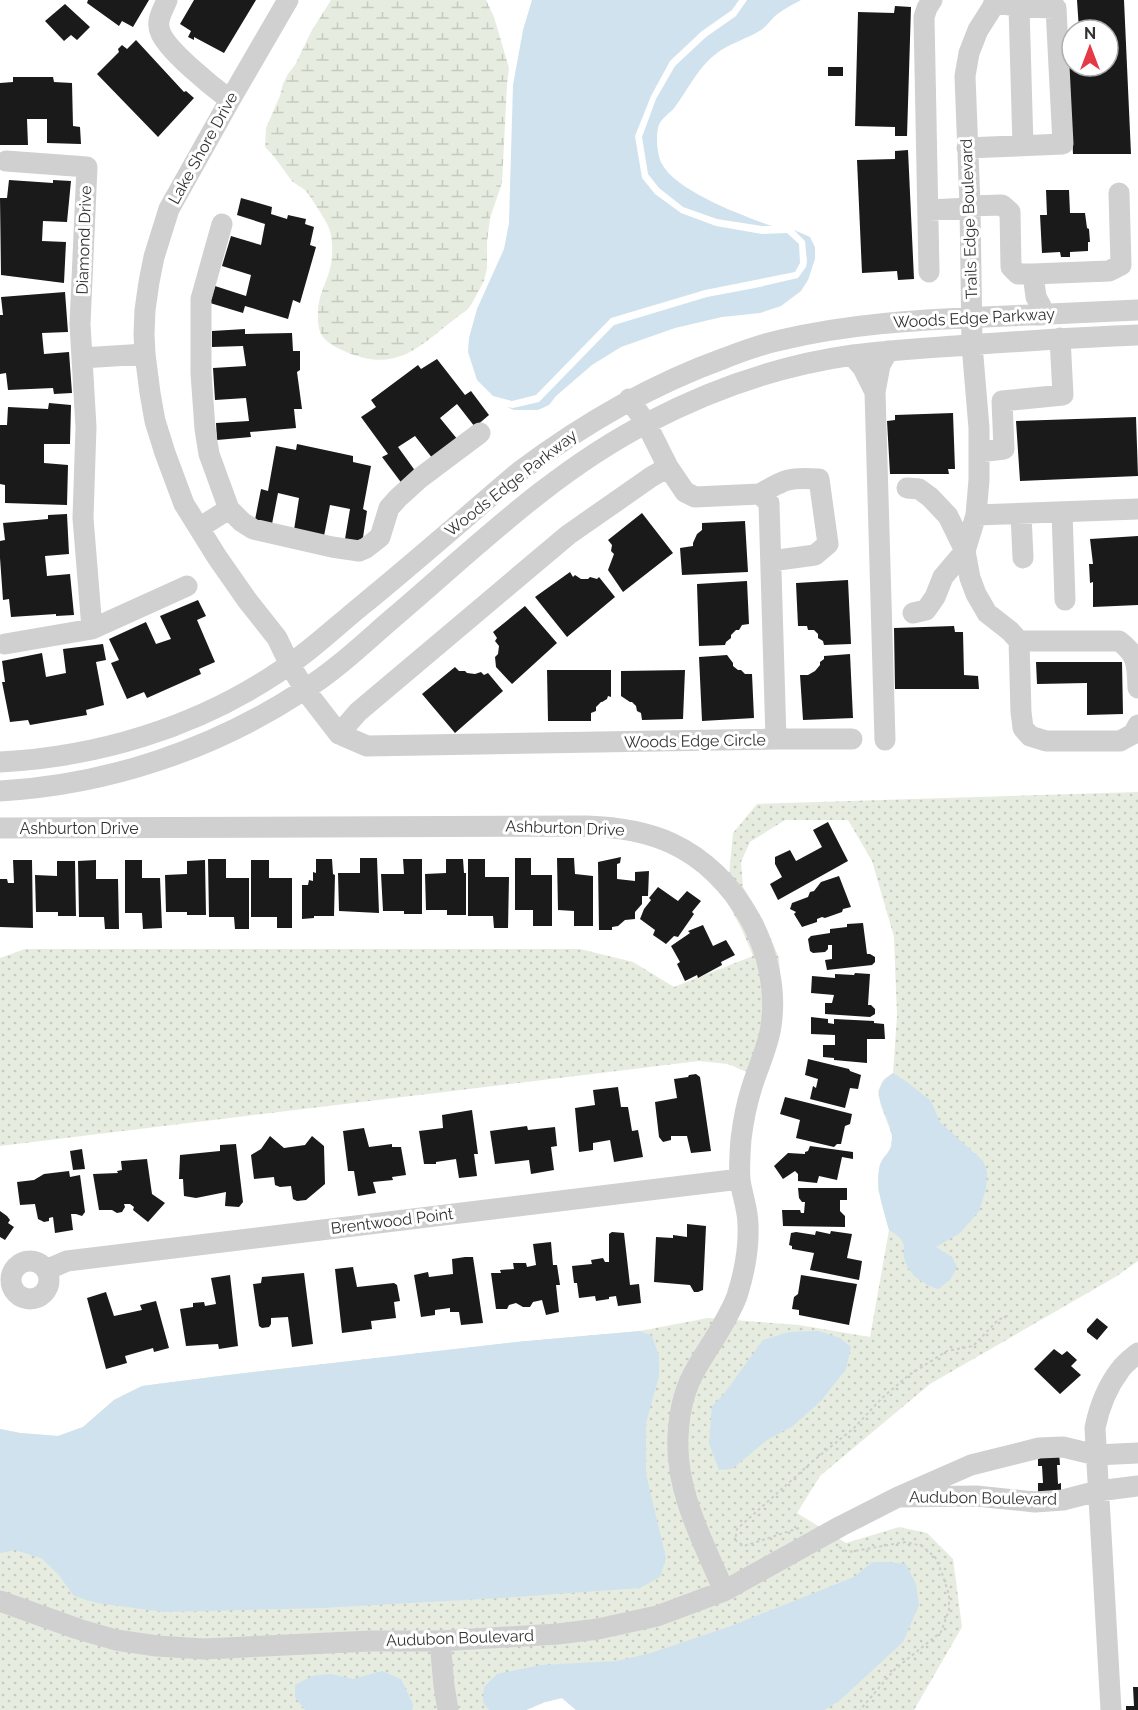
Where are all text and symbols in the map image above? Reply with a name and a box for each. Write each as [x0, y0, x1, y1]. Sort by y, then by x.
north arrow [1060, 18, 1120, 78]
text: N [1084, 24, 1096, 43]
street label: Lake Shore Drive [164, 89, 242, 207]
street label: Trails Edge Boulevard [957, 138, 981, 300]
street label: Diamond Drive [73, 185, 95, 295]
street label: Woods Edge Parkway [893, 304, 1056, 332]
street label: Woods Edge Parkway [441, 425, 581, 540]
street label: Woods Edge Circle [624, 730, 766, 752]
street label: Ashburton Drive [505, 816, 625, 840]
street label: Ashburton Drive [19, 819, 139, 838]
street label: Brentwood Point [330, 1204, 455, 1238]
street label: Audubon Boulevard [909, 1487, 1057, 1509]
street label: Audubon Boulevard [386, 1626, 534, 1650]

